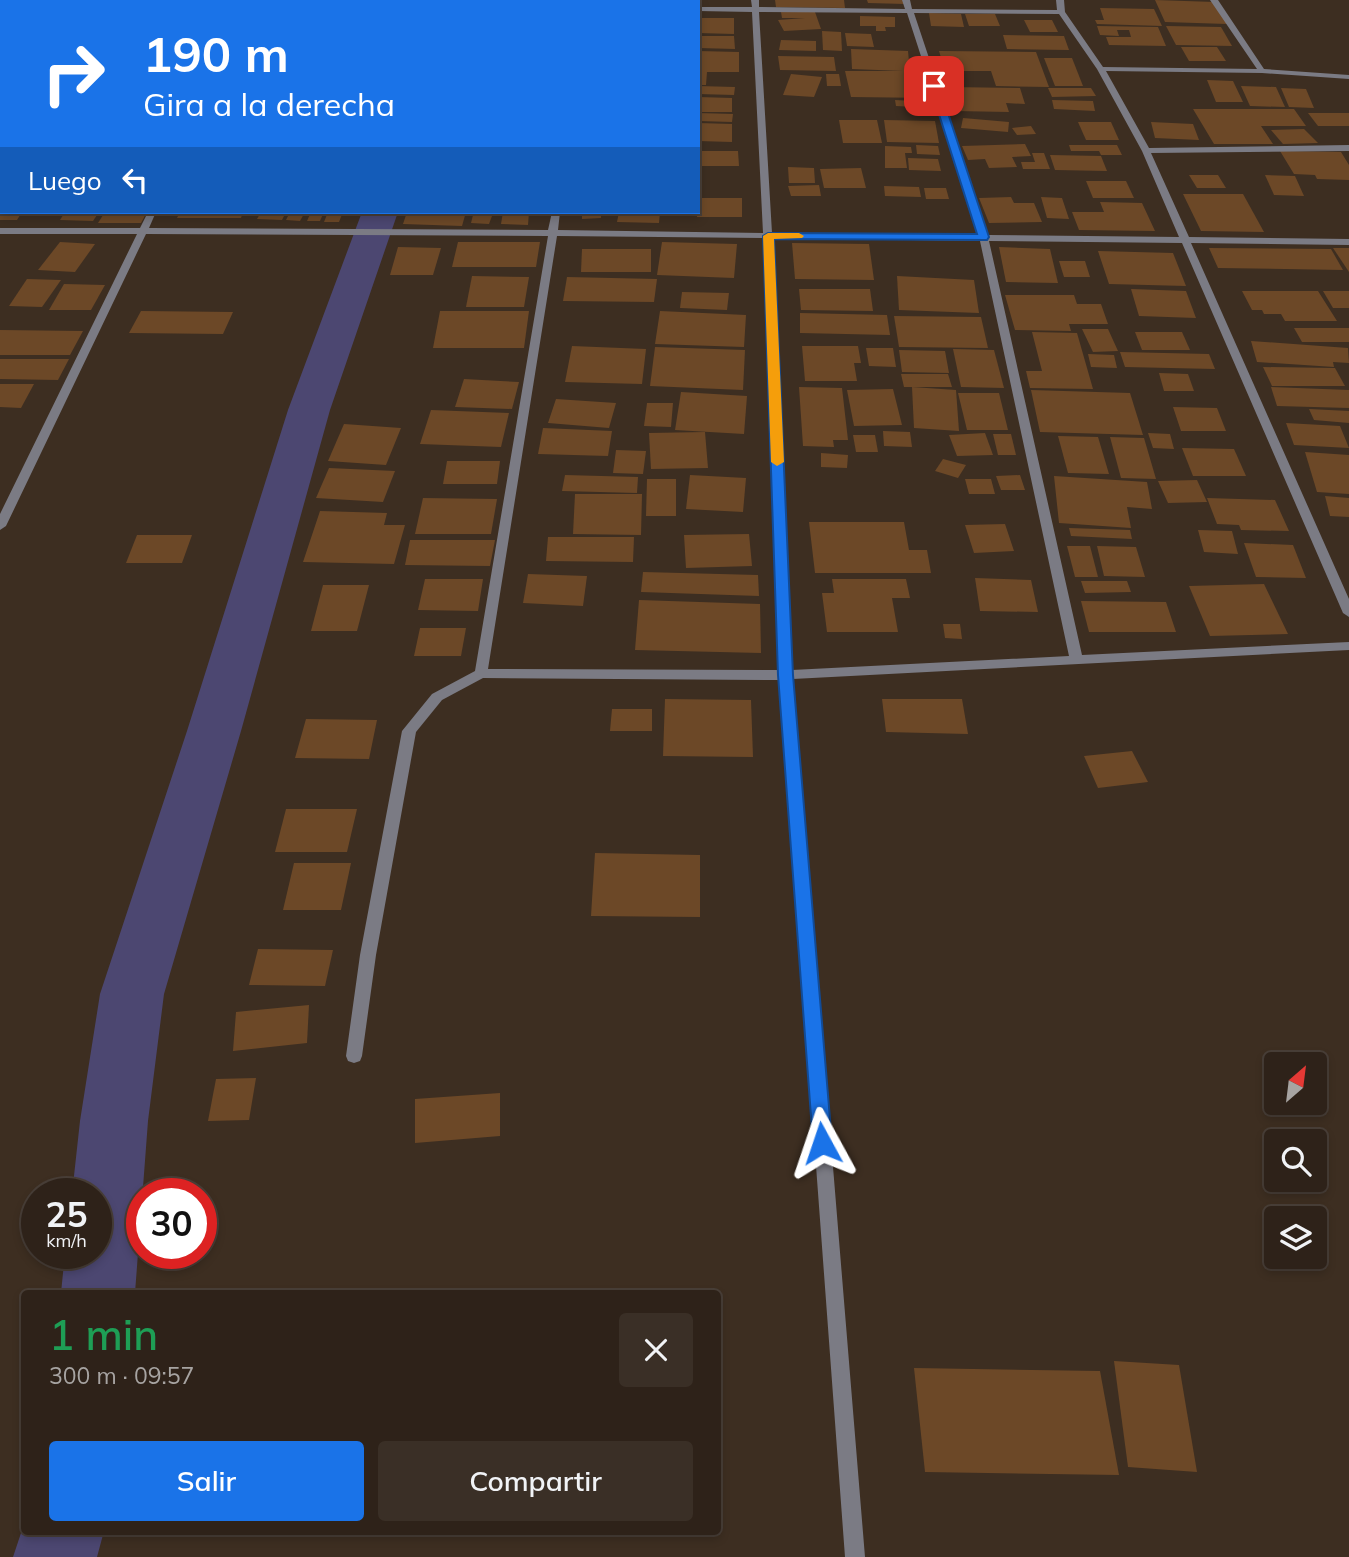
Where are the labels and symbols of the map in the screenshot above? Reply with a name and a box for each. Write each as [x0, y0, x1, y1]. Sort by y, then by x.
pin [904, 56, 964, 116]
north arrow [1264, 1052, 1326, 1115]
position arrow [785, 1106, 859, 1180]
speed limit sign: 30 [126, 1178, 217, 1269]

